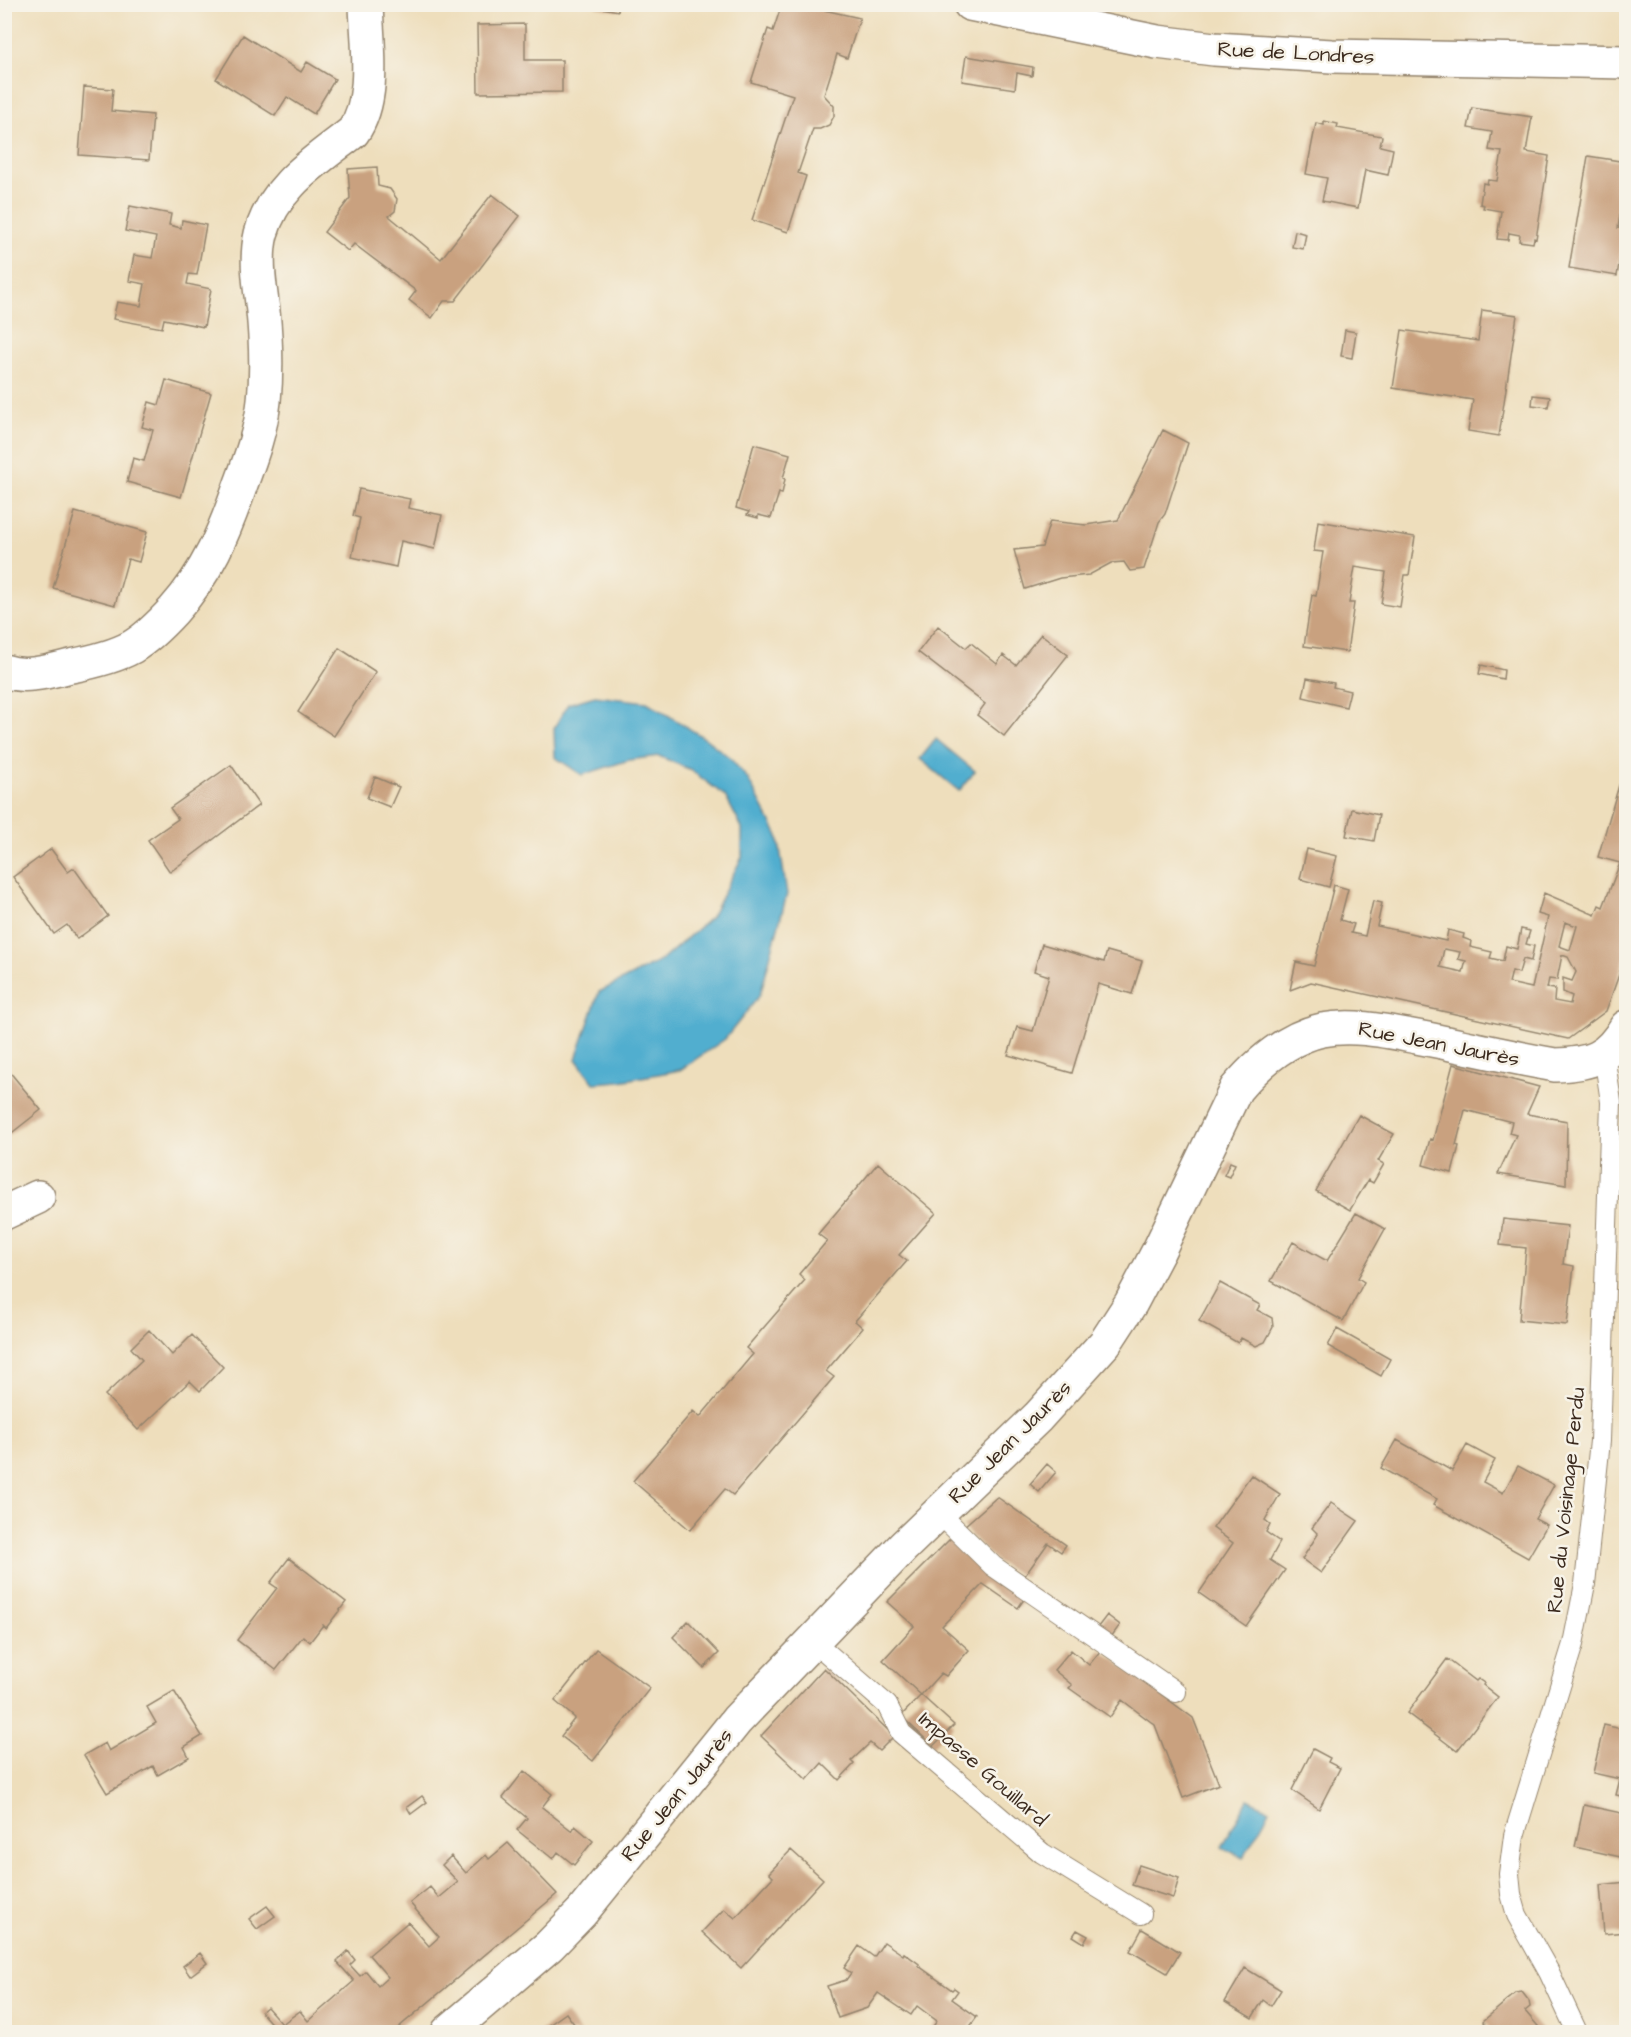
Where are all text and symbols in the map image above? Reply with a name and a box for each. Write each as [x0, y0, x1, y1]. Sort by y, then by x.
street label: Rue de Londres [1217, 34, 1375, 72]
street label: Rue Jean Jaurès [1356, 1014, 1522, 1074]
street label: Rue Jean Jaurès [942, 1374, 1078, 1510]
street label: Rue du Voisinage Perdu [1540, 1385, 1594, 1614]
street label: Impasse Gouillard [911, 1705, 1054, 1834]
street label: Rue Jean Jaurès [614, 1722, 740, 1868]

